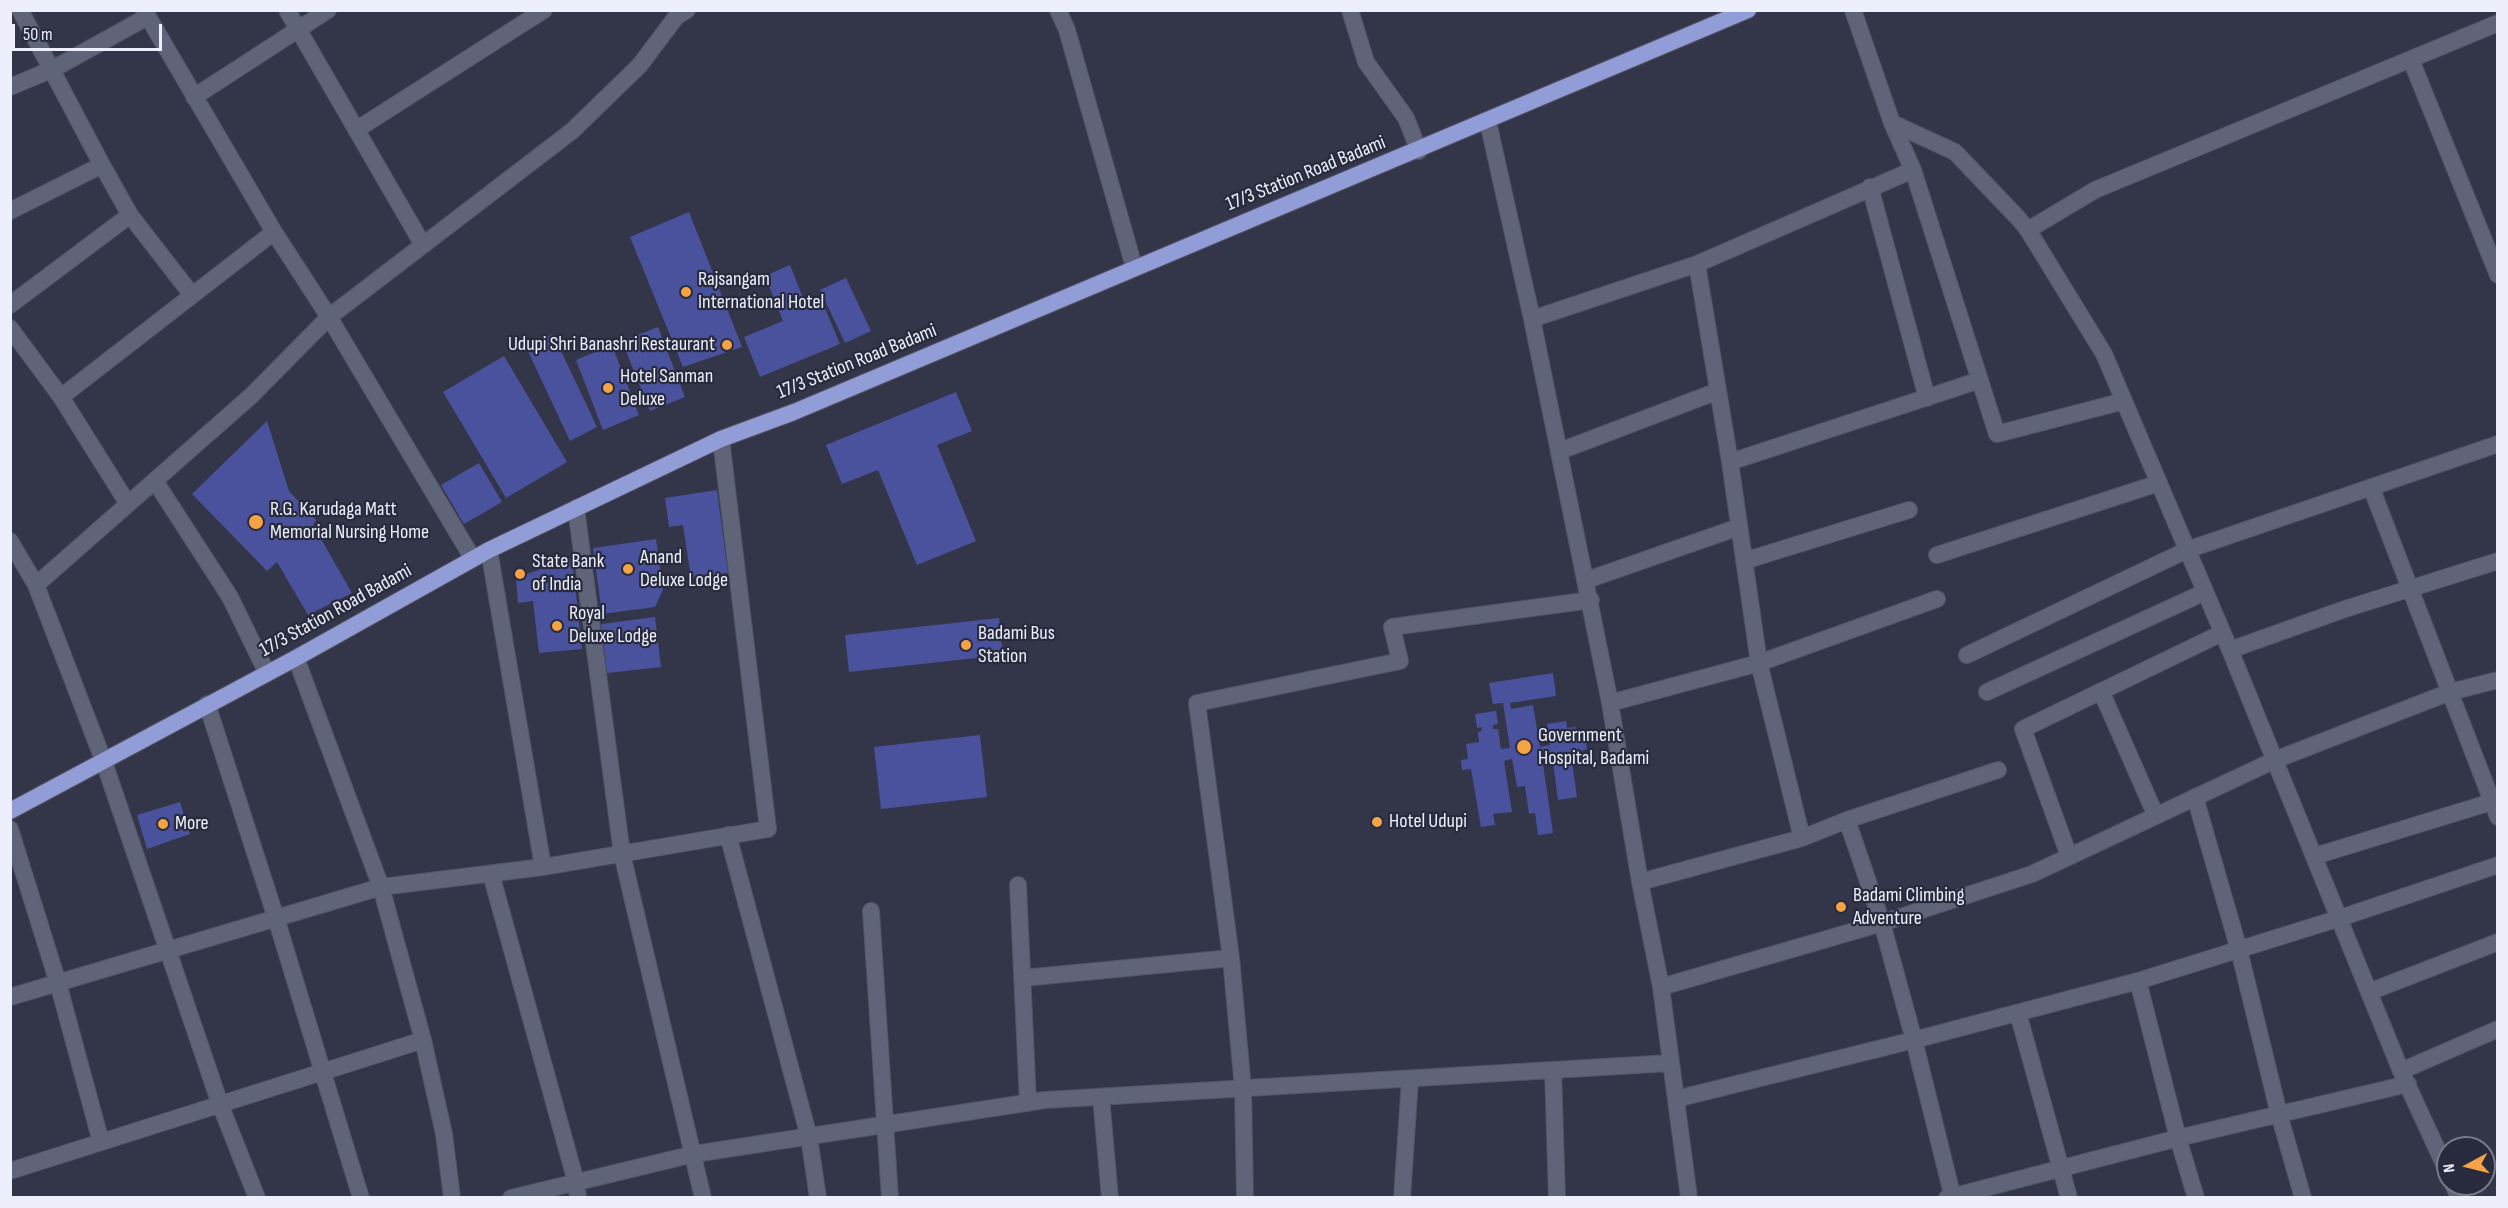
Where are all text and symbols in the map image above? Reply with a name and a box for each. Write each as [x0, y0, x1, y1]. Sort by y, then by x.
scale bar [15, 12, 165, 50]
text: 50 m [23, 24, 53, 45]
street label: 17/3 Station Road Badami [1223, 131, 1389, 217]
place label: Rajsangam International Hotel [698, 268, 824, 315]
marker: Rajsangam International Hotel [679, 285, 693, 299]
street label: 17/3 Station Road Badami [774, 319, 940, 405]
place label: Udupi Shri Banashri Restaurant [508, 333, 715, 357]
marker: Udupi Shri Banashri Restaurant [720, 338, 734, 352]
place label: Hotel Sanman Deluxe [620, 365, 713, 412]
marker: Hotel Sanman Deluxe [601, 381, 615, 395]
place label: R.G. Karudaga Matt Memorial Nursing Home [270, 498, 429, 545]
marker: R.G. Karudaga Matt Memorial Nursing Home [247, 513, 265, 531]
place label: Anand Deluxe Lodge [640, 546, 728, 593]
place label: State Bank of India [532, 550, 604, 597]
street label: 17/3 Station Road Badami [256, 559, 416, 663]
marker: Anand Deluxe Lodge [621, 562, 635, 576]
marker: State Bank of India [513, 567, 527, 581]
place label: Royal Deluxe Lodge [569, 602, 657, 649]
marker: Royal Deluxe Lodge [550, 619, 564, 633]
place label: Badami Bus Station [978, 622, 1055, 669]
marker: Badami Bus Station [959, 638, 973, 652]
place label: Government Hospital, Badami [1538, 724, 1649, 771]
marker: Government Hospital, Badami [1515, 738, 1533, 756]
place label: Hotel Udupi [1389, 810, 1467, 834]
place label: More [175, 812, 209, 836]
marker: Hotel Udupi [1370, 815, 1384, 829]
marker: More [156, 817, 170, 831]
place label: Badami Climbing Adventure [1853, 884, 1964, 931]
marker: Badami Climbing Adventure [1834, 900, 1848, 914]
north arrow [2436, 1136, 2496, 1196]
text: N [2440, 1163, 2460, 1173]

